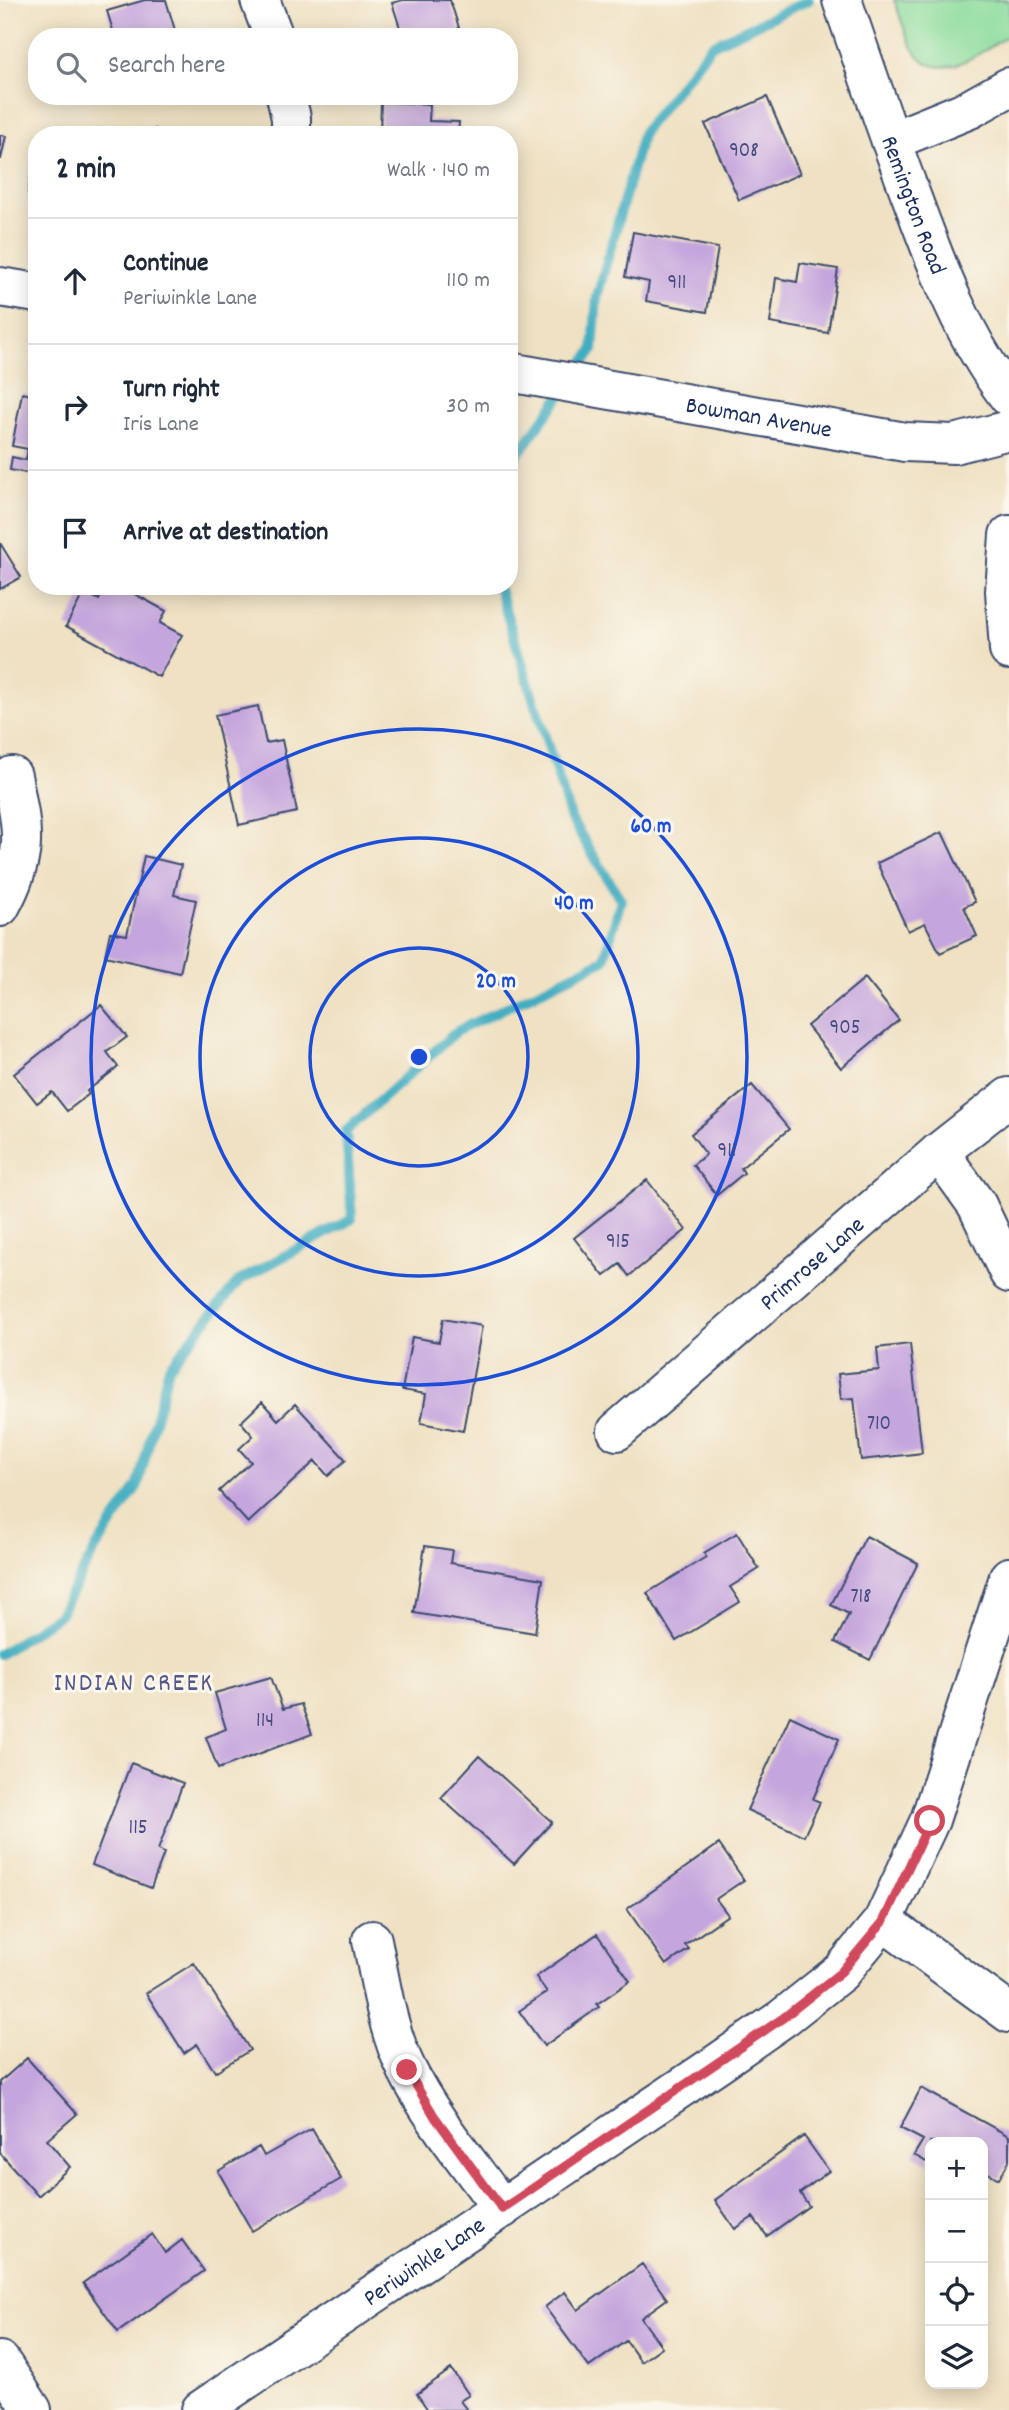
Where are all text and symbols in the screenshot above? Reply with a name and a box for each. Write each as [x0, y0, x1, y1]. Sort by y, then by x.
search box [28, 28, 518, 105]
icon: search [52, 48, 90, 86]
text: Search here [108, 48, 226, 85]
street label: Remington Road [870, 132, 953, 280]
house number: 908 [729, 137, 759, 167]
text: 2 min [56, 150, 116, 193]
text: Walk · 140 m [387, 155, 490, 188]
text: Continue [123, 246, 208, 283]
icon: ahead [56, 262, 94, 300]
text: 110 m [446, 265, 490, 298]
house number: 911 [668, 269, 686, 299]
text: Periwinkle Lane [123, 283, 257, 316]
text: Turn right [123, 372, 220, 409]
icon: right [56, 388, 94, 426]
street label: Bowman Avenue [683, 390, 834, 449]
text: 30 m [446, 391, 490, 424]
text: Iris Lane [123, 409, 199, 442]
icon: arrive [56, 514, 94, 552]
text: Arrive at destination [123, 515, 328, 552]
text: 60 m [631, 813, 671, 843]
text: 40 m [554, 890, 594, 920]
text: 20 m [476, 968, 516, 998]
house number: 905 [830, 1014, 860, 1044]
centre of rings [407, 1045, 431, 1069]
house number: 911 [718, 1137, 736, 1167]
street label: Primrose Lane [753, 1210, 873, 1320]
house number: 915 [606, 1228, 630, 1258]
house number: 710 [867, 1410, 891, 1440]
house number: 718 [850, 1583, 872, 1613]
district label: INDIAN CREEK [54, 1666, 214, 1703]
house number: 114 [256, 1707, 274, 1737]
route start [914, 1805, 945, 1836]
house number: 115 [129, 1814, 147, 1844]
route end [391, 2054, 422, 2085]
map controls [925, 2137, 988, 2389]
button: + [925, 2137, 988, 2200]
button: − [925, 2200, 988, 2263]
street label: Periwinkle Lane [358, 2210, 493, 2316]
button: locate [925, 2263, 988, 2326]
button: layers [925, 2326, 988, 2389]

